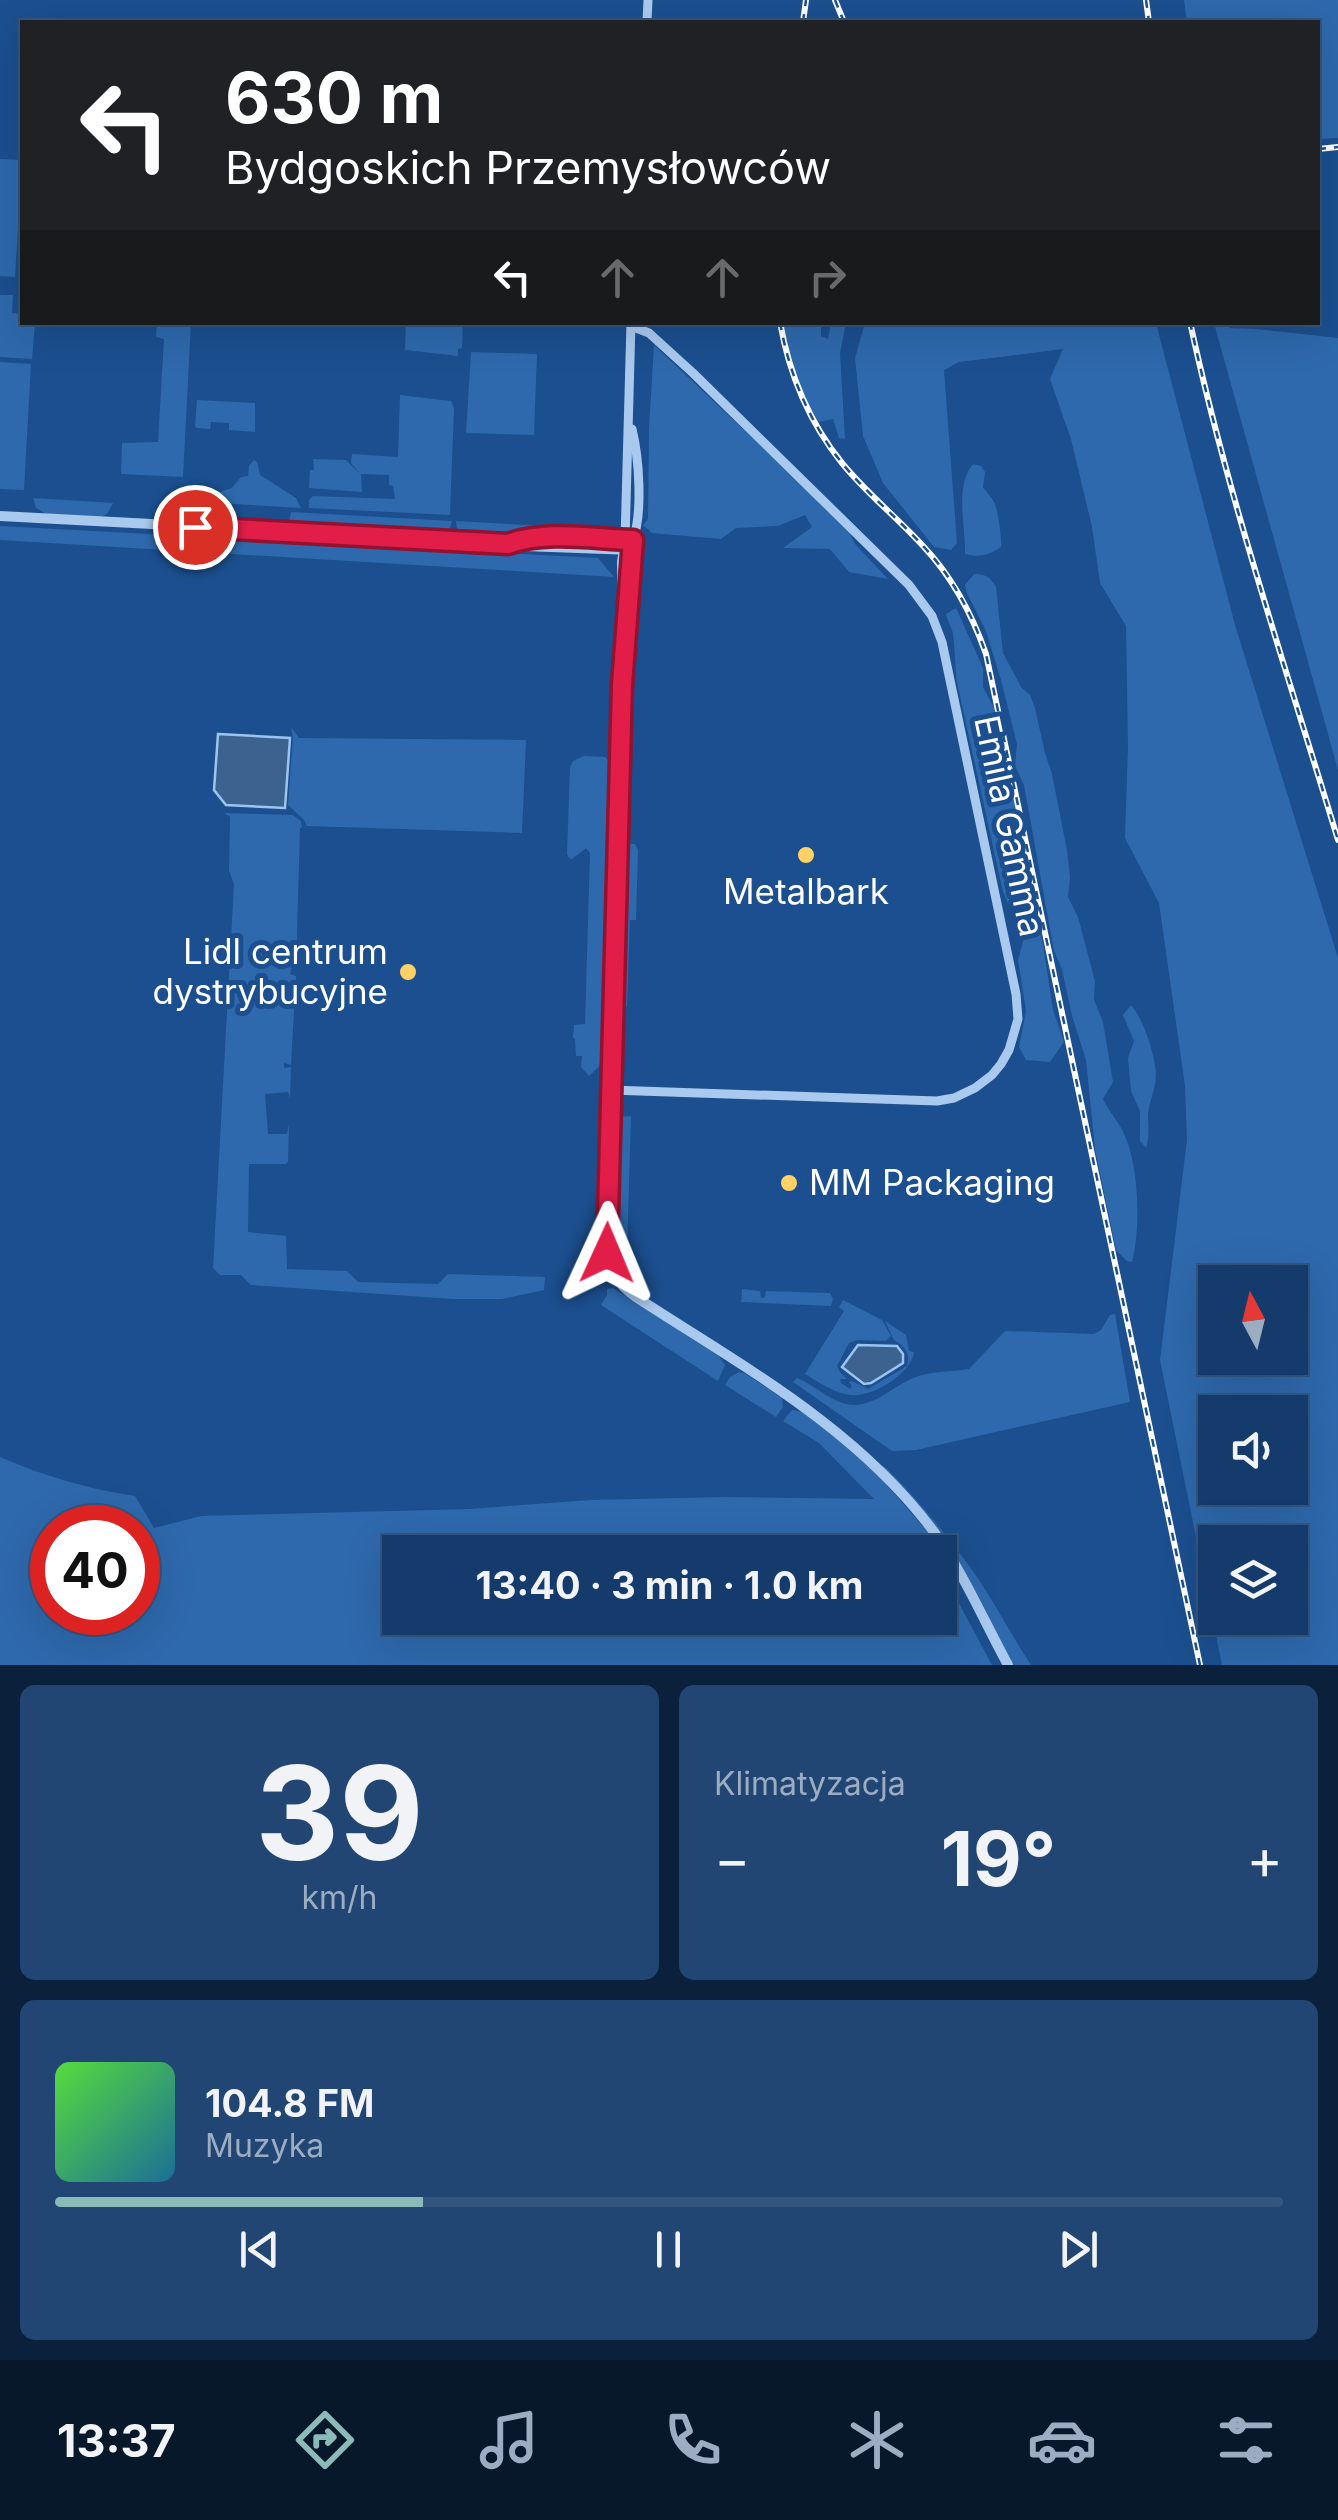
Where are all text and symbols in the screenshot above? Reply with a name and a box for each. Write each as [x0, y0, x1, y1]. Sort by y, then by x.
text: 630 m [225, 55, 443, 140]
icon: left [60, 60, 190, 190]
text: Bydgoskich Przemysłowców [225, 140, 831, 195]
icon: left [485, 250, 540, 305]
icon: ahead [590, 250, 645, 305]
icon: ahead [695, 250, 750, 305]
icon: right [800, 250, 855, 305]
pin [153, 485, 238, 570]
icon: arrive [168, 500, 223, 555]
street label: Emila Gamma [966, 711, 1054, 940]
marker: Metalbark [795, 844, 817, 866]
place label: Metalbark [723, 870, 889, 912]
place label: Lidl centrum dystrybucyjne [153, 930, 388, 1012]
marker: Lidl centrum dystrybucyjne [397, 961, 419, 983]
place label: MM Packaging [809, 1161, 1055, 1203]
marker: MM Packaging [778, 1172, 800, 1194]
position arrow [555, 1201, 659, 1305]
north arrow [1198, 1265, 1308, 1375]
map controls [1198, 1265, 1308, 1635]
button: sound [1198, 1395, 1308, 1505]
speed limit sign: 40 [30, 1505, 160, 1635]
button: layers [1198, 1525, 1308, 1635]
text: 13:40 · 3 min · 1.0 km [476, 1562, 863, 1608]
text: 39 [255, 1734, 424, 1891]
text: Klimatyzacja [714, 1764, 906, 1803]
text: 19° [941, 1813, 1056, 1904]
text: − [714, 1826, 750, 1892]
text: + [1247, 1826, 1283, 1892]
text: km/h [301, 1878, 378, 1917]
text: 104.8 FM [205, 2080, 374, 2126]
text: Muzyka [205, 2126, 324, 2165]
icon: previous [232, 2222, 287, 2277]
icon: pause [641, 2222, 696, 2277]
icon: next [1051, 2222, 1106, 2277]
icon: directions [290, 2405, 360, 2475]
icon: music [474, 2405, 544, 2475]
icon: phone [658, 2405, 728, 2475]
icon: climate [842, 2405, 912, 2475]
icon: car [1027, 2405, 1097, 2475]
icon: filters [1211, 2405, 1281, 2475]
text: 13:37 [57, 2413, 176, 2468]

